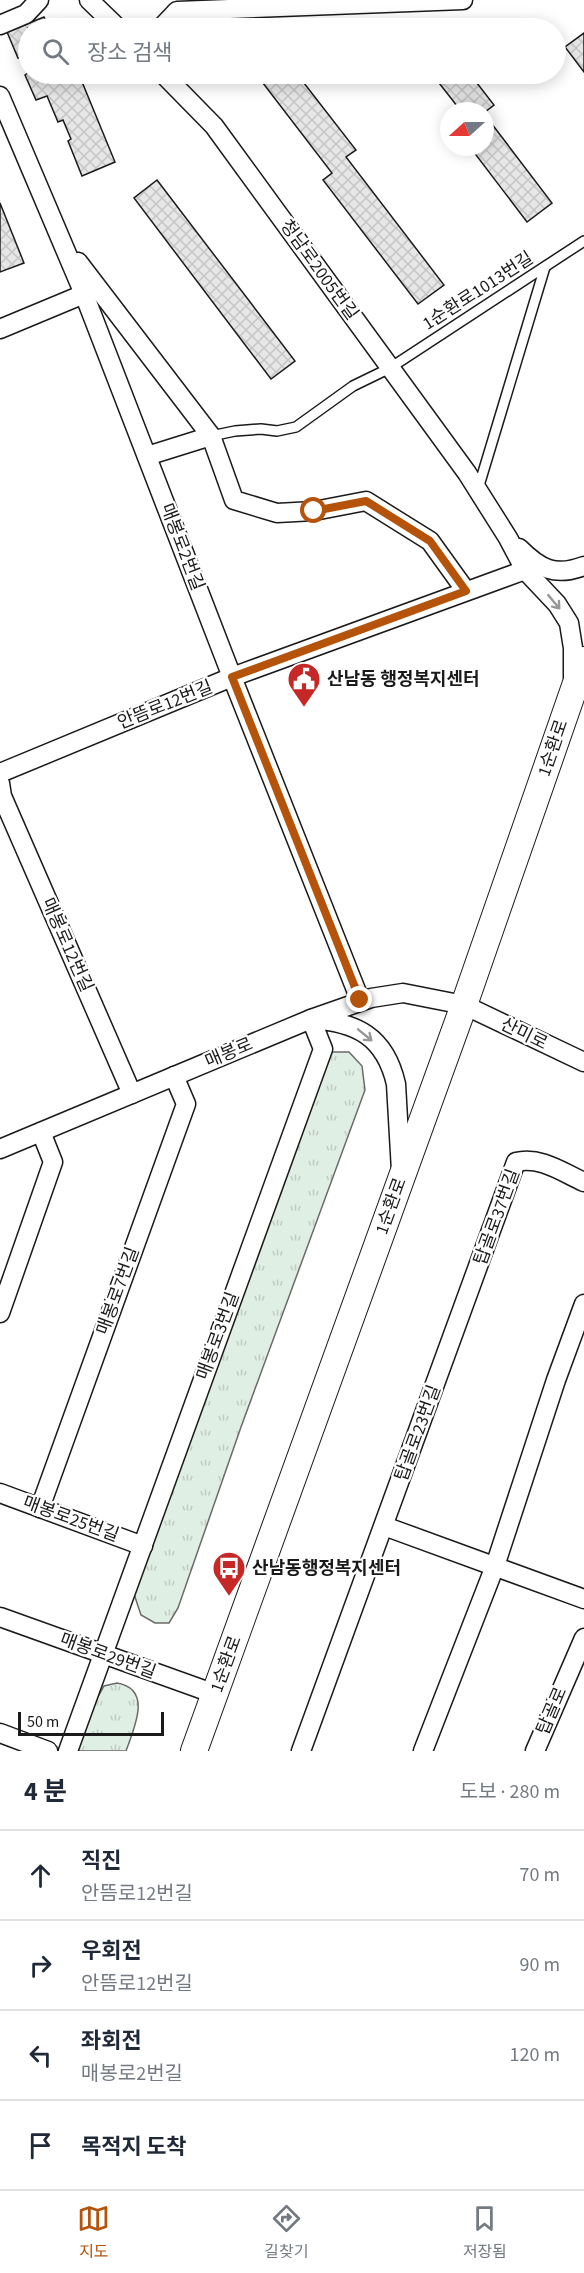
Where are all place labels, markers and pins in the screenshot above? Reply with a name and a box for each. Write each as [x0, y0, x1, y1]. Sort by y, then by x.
public building icon: 산남동 행정복지센터 [286, 661, 322, 708]
place label: 산남동 행정복지센터 [327, 667, 480, 692]
bus stop icon: 산남동행정복지센터 [211, 1550, 247, 1597]
place label: 산남동행정복지센터 [252, 1556, 401, 1581]

